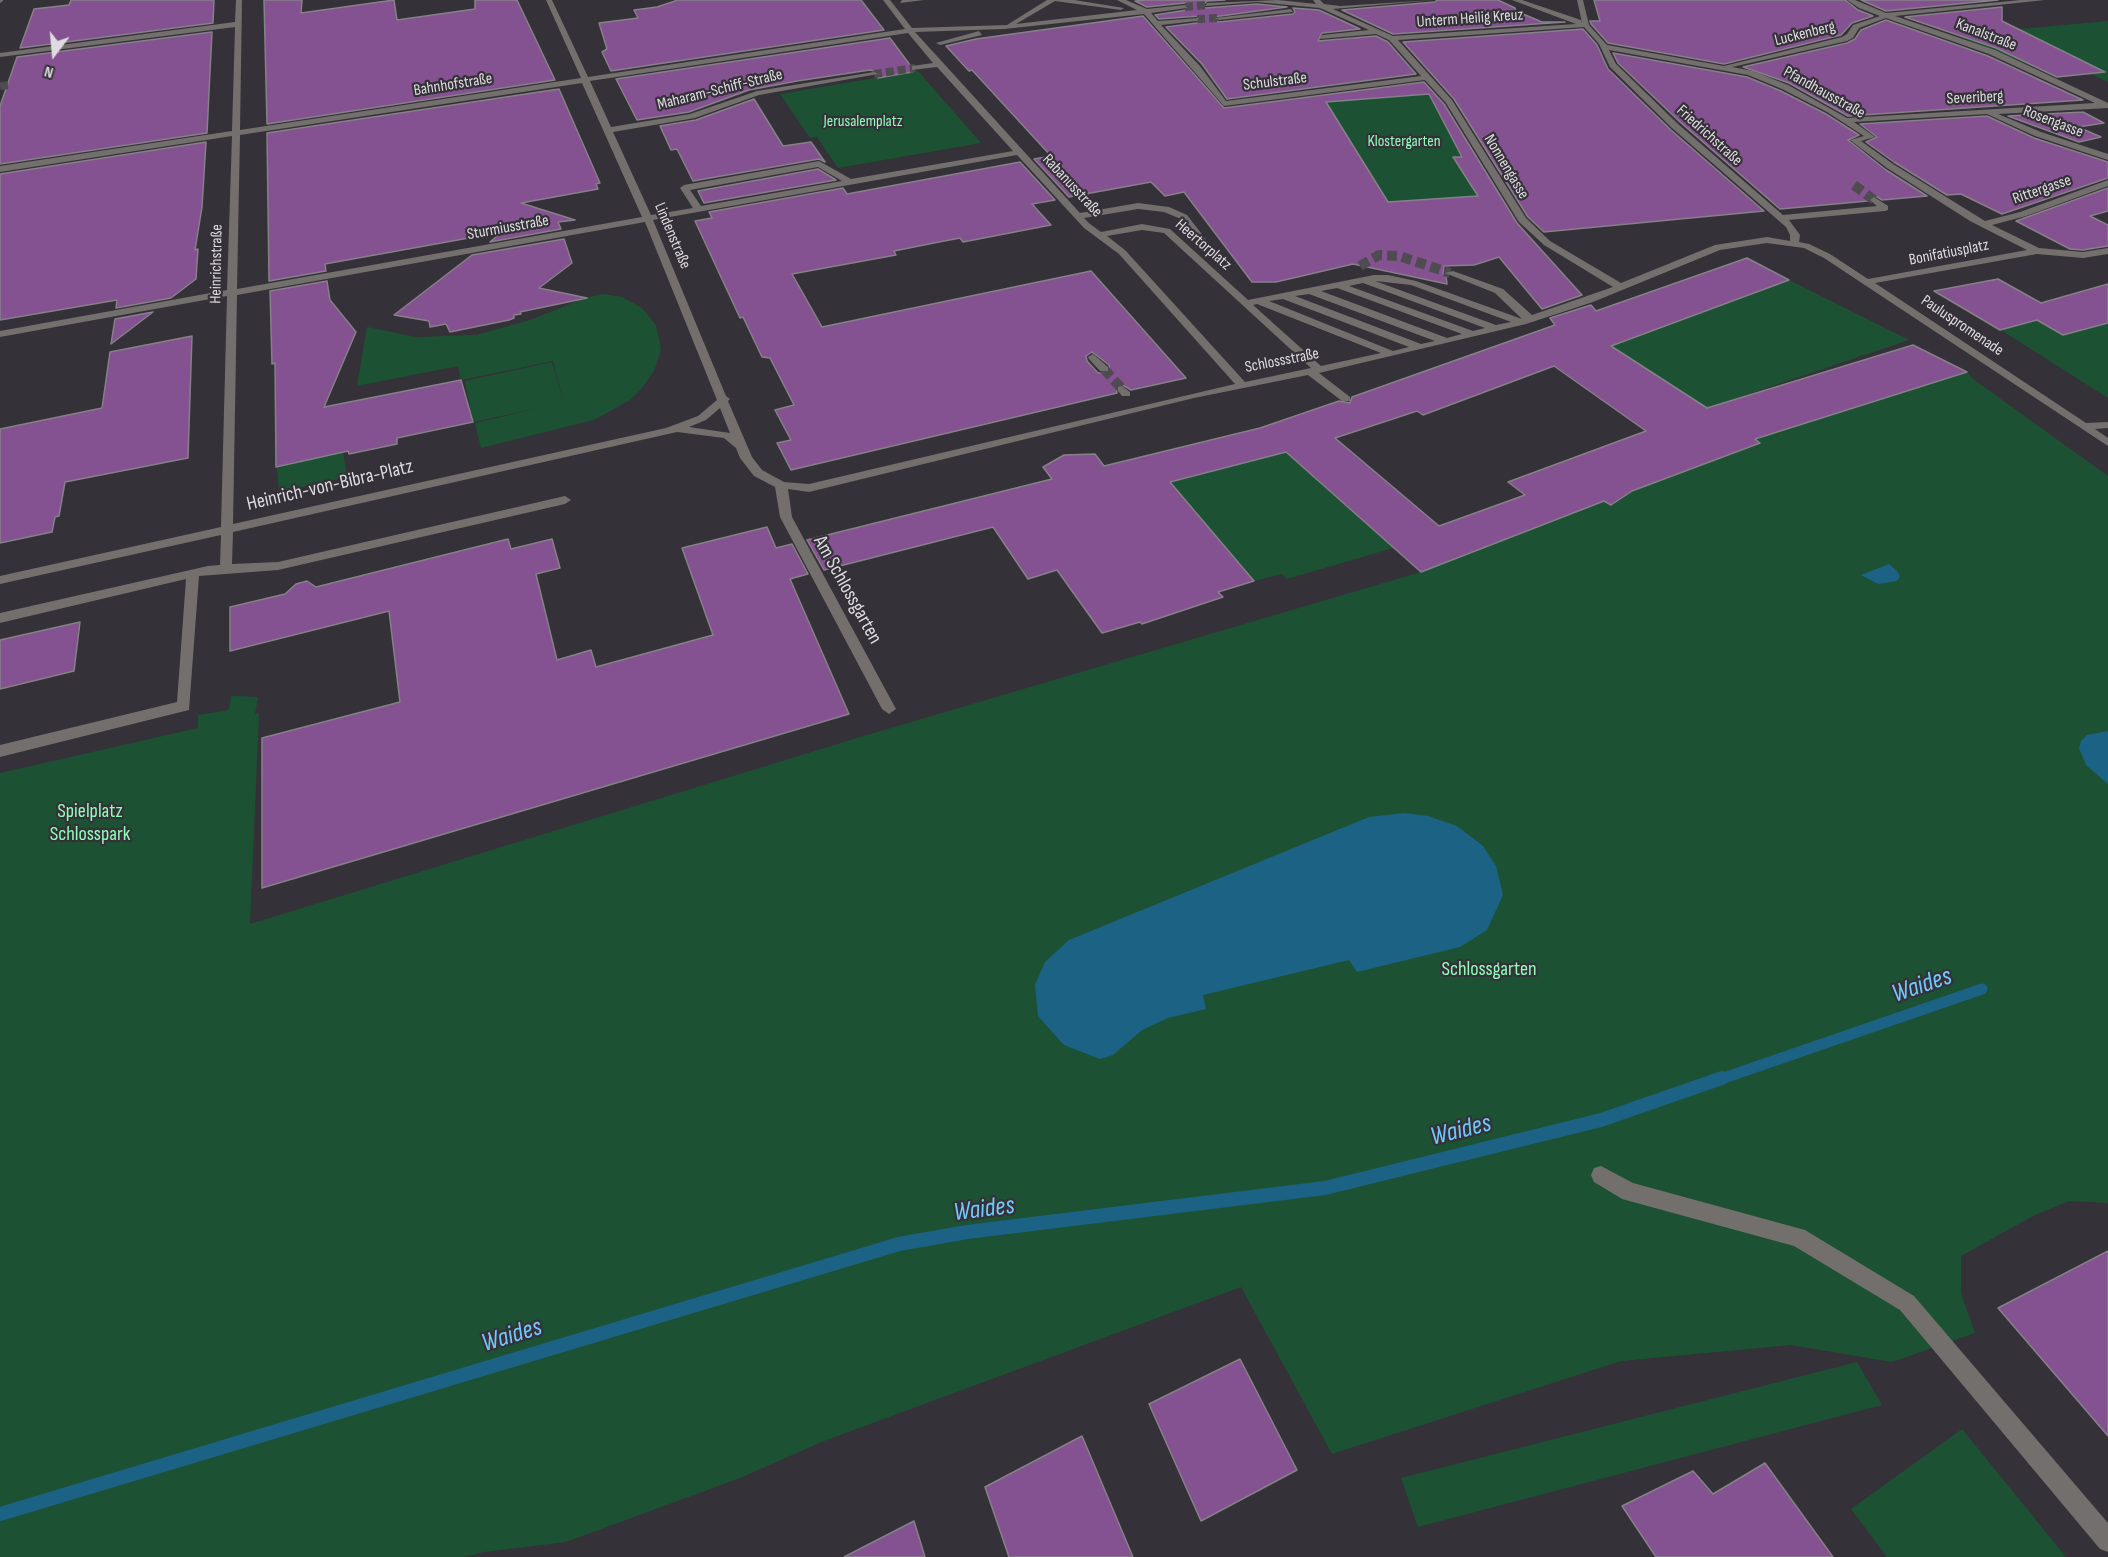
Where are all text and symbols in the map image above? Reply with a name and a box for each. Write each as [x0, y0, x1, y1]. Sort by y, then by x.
street label: Unterm Heilig Kreuz [1416, 6, 1524, 32]
street label: Kanalstraße [1953, 15, 2019, 55]
street label: Luckenberg [1773, 17, 1837, 51]
north arrow [24, 24, 84, 84]
text: N [42, 61, 56, 82]
street label: Pfandhausstraße [1780, 63, 1868, 123]
street label: Maharam-Schiff-Straße [655, 65, 785, 115]
street label: Bahnhofstraße [412, 69, 494, 101]
street label: Schulstraße [1242, 69, 1308, 95]
street label: Severiberg [1946, 87, 2004, 109]
street label: Friedrichstraße [1672, 101, 1746, 171]
street label: Rosengasse [2020, 102, 2086, 142]
park label: Jerusalemplatz [823, 112, 903, 132]
street label: Nonnengasse [1479, 131, 1533, 203]
park label: Klostergarten [1367, 132, 1441, 152]
street label: Rabanusstraße [1038, 150, 1106, 222]
street label: Rittergasse [2010, 171, 2074, 209]
street label: Lindenstraße [649, 200, 695, 272]
street label: Sturmiusstraße [466, 211, 550, 245]
street label: Heertorplatz [1171, 215, 1235, 275]
street label: Heinrichstraße [207, 224, 227, 304]
street label: Bonifatiusplatz [1907, 236, 1991, 270]
street label: Pauluspromenade [1917, 291, 2007, 361]
street label: Schlossstraße [1243, 344, 1321, 378]
street label: Heinrich-von-Bibra-Platz [244, 455, 416, 517]
street label: Am Schlossgarten [807, 532, 887, 648]
park label: Spielplatz Schlosspark [50, 800, 130, 847]
park label: Schlossgarten [1441, 958, 1537, 982]
water label: Waides [1888, 961, 1956, 1011]
water label: Waides [1427, 1108, 1495, 1154]
water label: Waides [952, 1191, 1016, 1229]
water label: Waides [478, 1312, 546, 1360]

